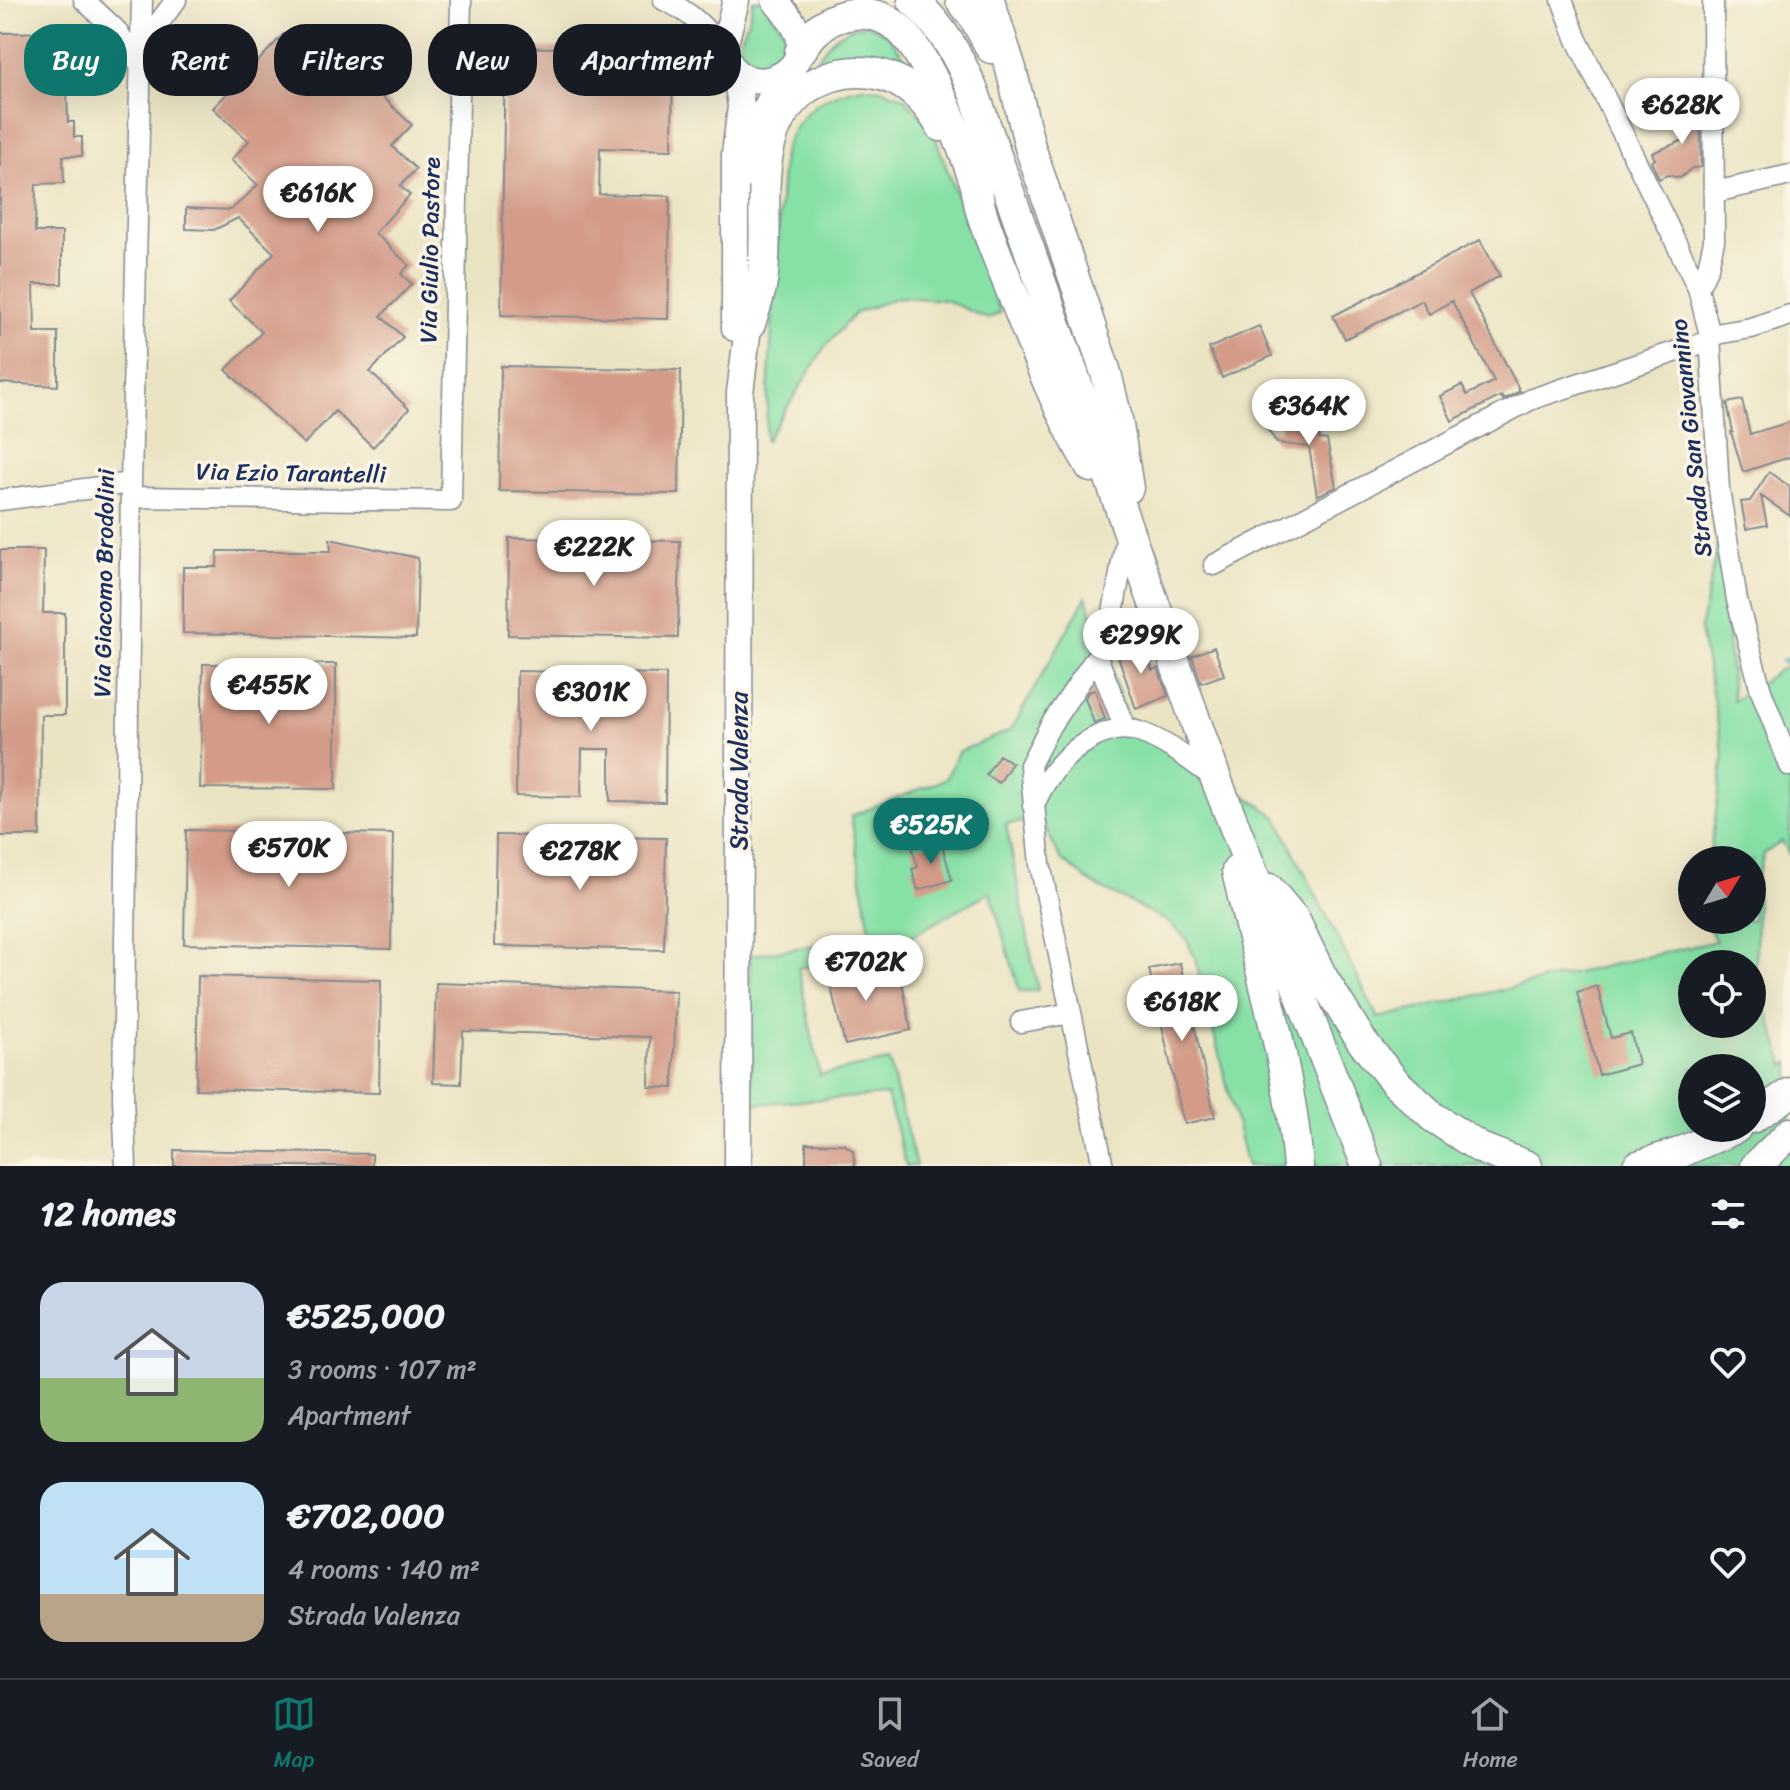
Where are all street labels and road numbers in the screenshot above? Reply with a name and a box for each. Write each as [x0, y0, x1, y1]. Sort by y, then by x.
street label: Via Giulio Pastore [407, 156, 453, 343]
street label: Strada San Giovannino [1658, 317, 1724, 559]
street label: Via Ezio Tarantelli [196, 450, 388, 496]
street label: Via Giacomo Brodolini [81, 467, 127, 698]
street label: Strada Valenza [718, 691, 760, 850]

